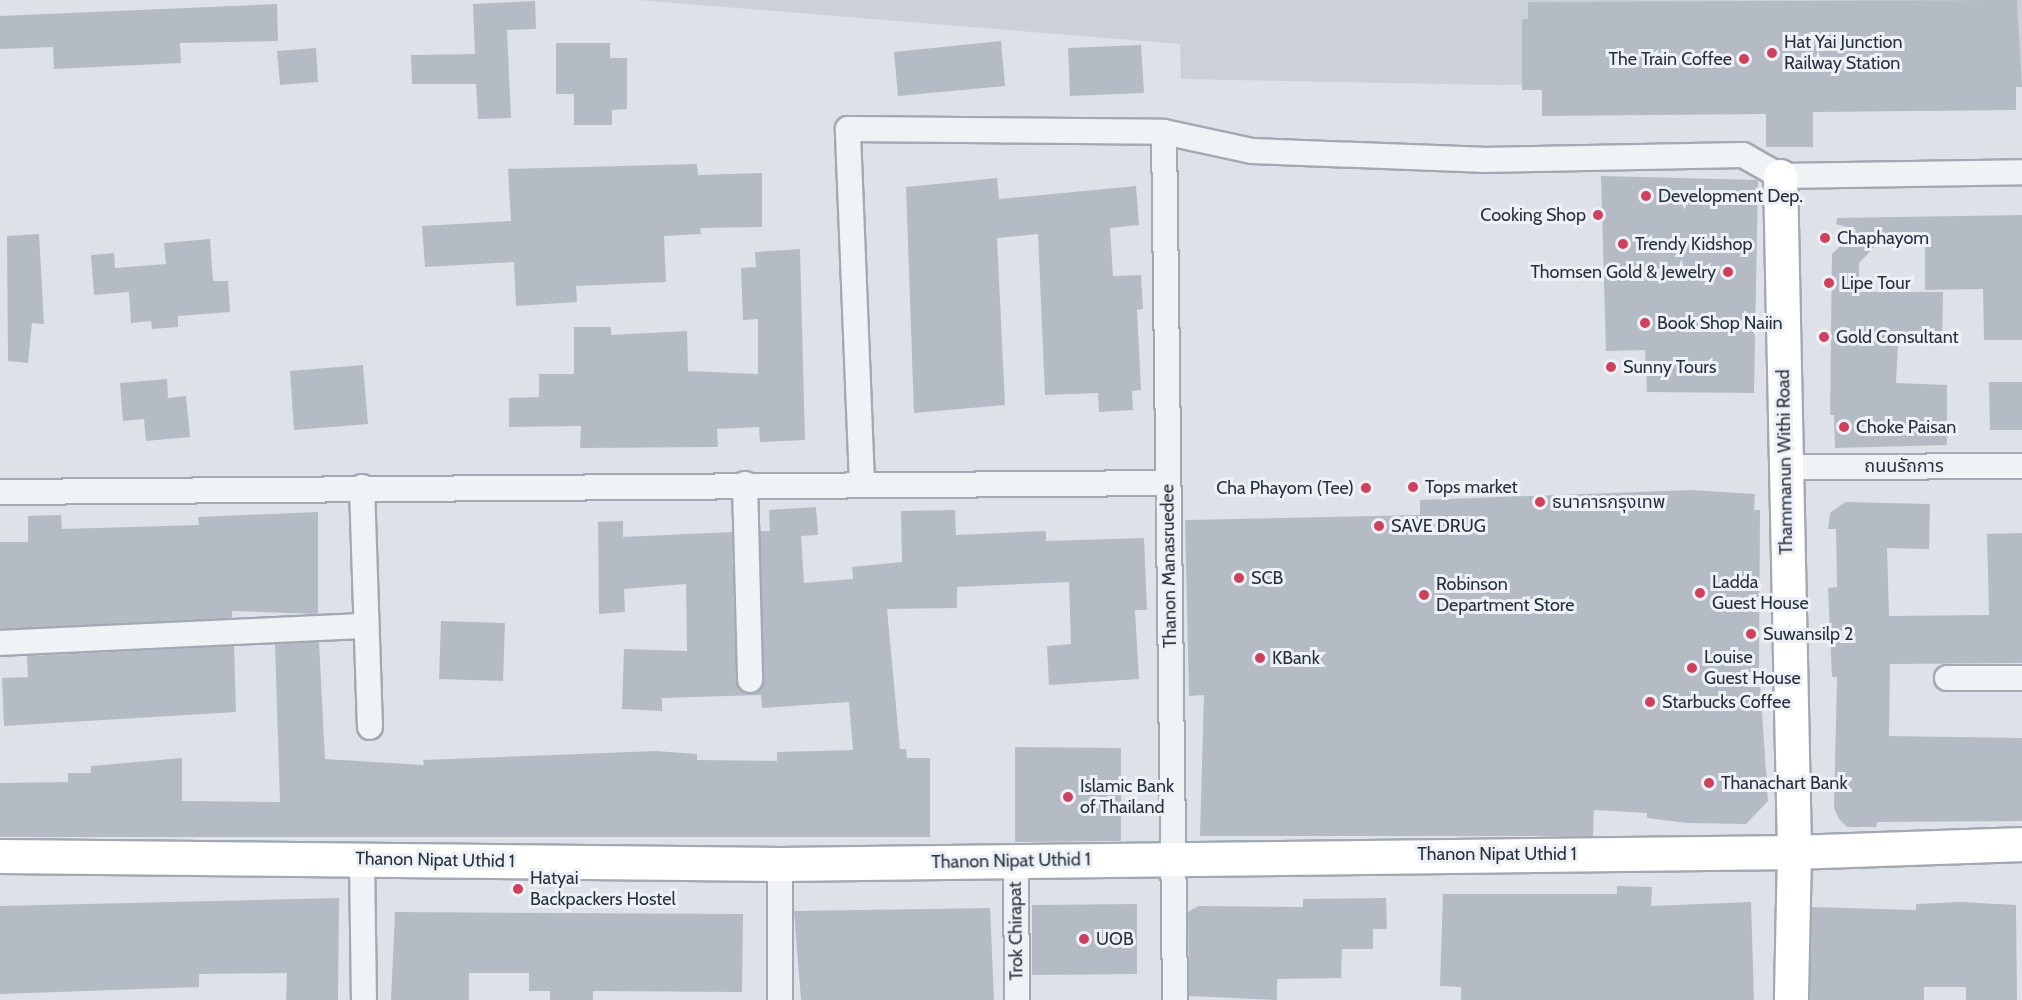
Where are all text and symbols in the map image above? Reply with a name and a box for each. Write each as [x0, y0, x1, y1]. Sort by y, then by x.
place label: Hat Yai Junction Railway Station [1784, 32, 1903, 74]
marker: Hat Yai Junction Railway Station [1765, 46, 1779, 60]
place label: The Train Coffee [1609, 48, 1732, 70]
marker: The Train Coffee [1737, 52, 1751, 66]
place label: Development Dep. [1658, 185, 1803, 207]
marker: Development Dep. [1639, 189, 1653, 203]
place label: Cooking Shop [1480, 204, 1586, 226]
marker: Cooking Shop [1591, 208, 1605, 222]
place label: Chaphayom [1837, 227, 1929, 249]
marker: Chaphayom [1818, 231, 1832, 245]
place label: Trendy Kidshop [1635, 233, 1752, 255]
marker: Trendy Kidshop [1616, 237, 1630, 251]
place label: Thomsen Gold & Jewelry [1530, 261, 1716, 283]
marker: Thomsen Gold & Jewelry [1721, 265, 1735, 279]
place label: Lipe Tour [1841, 272, 1910, 294]
marker: Lipe Tour [1822, 276, 1836, 290]
place label: Book Shop Naiin [1657, 312, 1783, 334]
marker: Book Shop Naiin [1638, 316, 1652, 330]
place label: Gold Consultant [1836, 326, 1959, 348]
marker: Gold Consultant [1817, 330, 1831, 344]
place label: Sunny Tours [1623, 356, 1716, 378]
marker: Sunny Tours [1604, 360, 1618, 374]
street label: Thammanun Withi Road [1773, 369, 1797, 555]
place label: Choke Paisan [1856, 416, 1956, 438]
marker: Choke Paisan [1837, 420, 1851, 434]
street label: ถนนรัถการ [1864, 455, 1944, 477]
place label: Tops market [1425, 476, 1518, 498]
place label: Cha Phayom (Tee) [1216, 477, 1354, 499]
marker: Tops market [1406, 480, 1420, 494]
marker: Cha Phayom (Tee) [1359, 481, 1373, 495]
street label: Thanon Manasruedee [1157, 484, 1181, 648]
place label: ธนาคารกรุงเทพ [1552, 491, 1665, 513]
marker: ธนาคารกรุงเทพ [1533, 495, 1547, 509]
place label: SAVE DRUG [1391, 515, 1486, 537]
marker: SAVE DRUG [1372, 519, 1386, 533]
place label: SCB [1251, 567, 1283, 589]
marker: SCB [1232, 571, 1246, 585]
place label: Ladda Guest House [1712, 572, 1809, 614]
place label: Robinson Department Store [1436, 574, 1574, 616]
marker: Ladda Guest House [1693, 586, 1707, 600]
marker: Robinson Department Store [1417, 588, 1431, 602]
place label: Suwansilp 2 [1763, 623, 1854, 645]
marker: Suwansilp 2 [1744, 627, 1758, 641]
place label: KBank [1272, 647, 1320, 669]
place label: Louise Guest House [1704, 647, 1801, 690]
marker: KBank [1253, 651, 1267, 665]
marker: Louise Guest House [1685, 661, 1699, 675]
place label: Starbucks Coffee [1662, 691, 1791, 713]
marker: Starbucks Coffee [1643, 695, 1657, 709]
place label: Thanachart Bank [1721, 772, 1847, 794]
place label: Islamic Bank of Thailand [1080, 776, 1174, 818]
marker: Thanachart Bank [1702, 776, 1716, 790]
marker: Islamic Bank of Thailand [1061, 790, 1075, 804]
street label: Thanon Nipat Uthid 1 [1417, 843, 1577, 865]
street label: Thanon Nipat Uthid 1 [355, 848, 515, 872]
street label: Thanon Nipat Uthid 1 [931, 849, 1091, 873]
place label: Hatyai Backpackers Hostel [530, 868, 676, 910]
street label: Trok Chirapat [1004, 881, 1028, 981]
marker: Hatyai Backpackers Hostel [511, 882, 525, 896]
place label: UOB [1096, 928, 1134, 950]
marker: UOB [1077, 932, 1091, 946]

